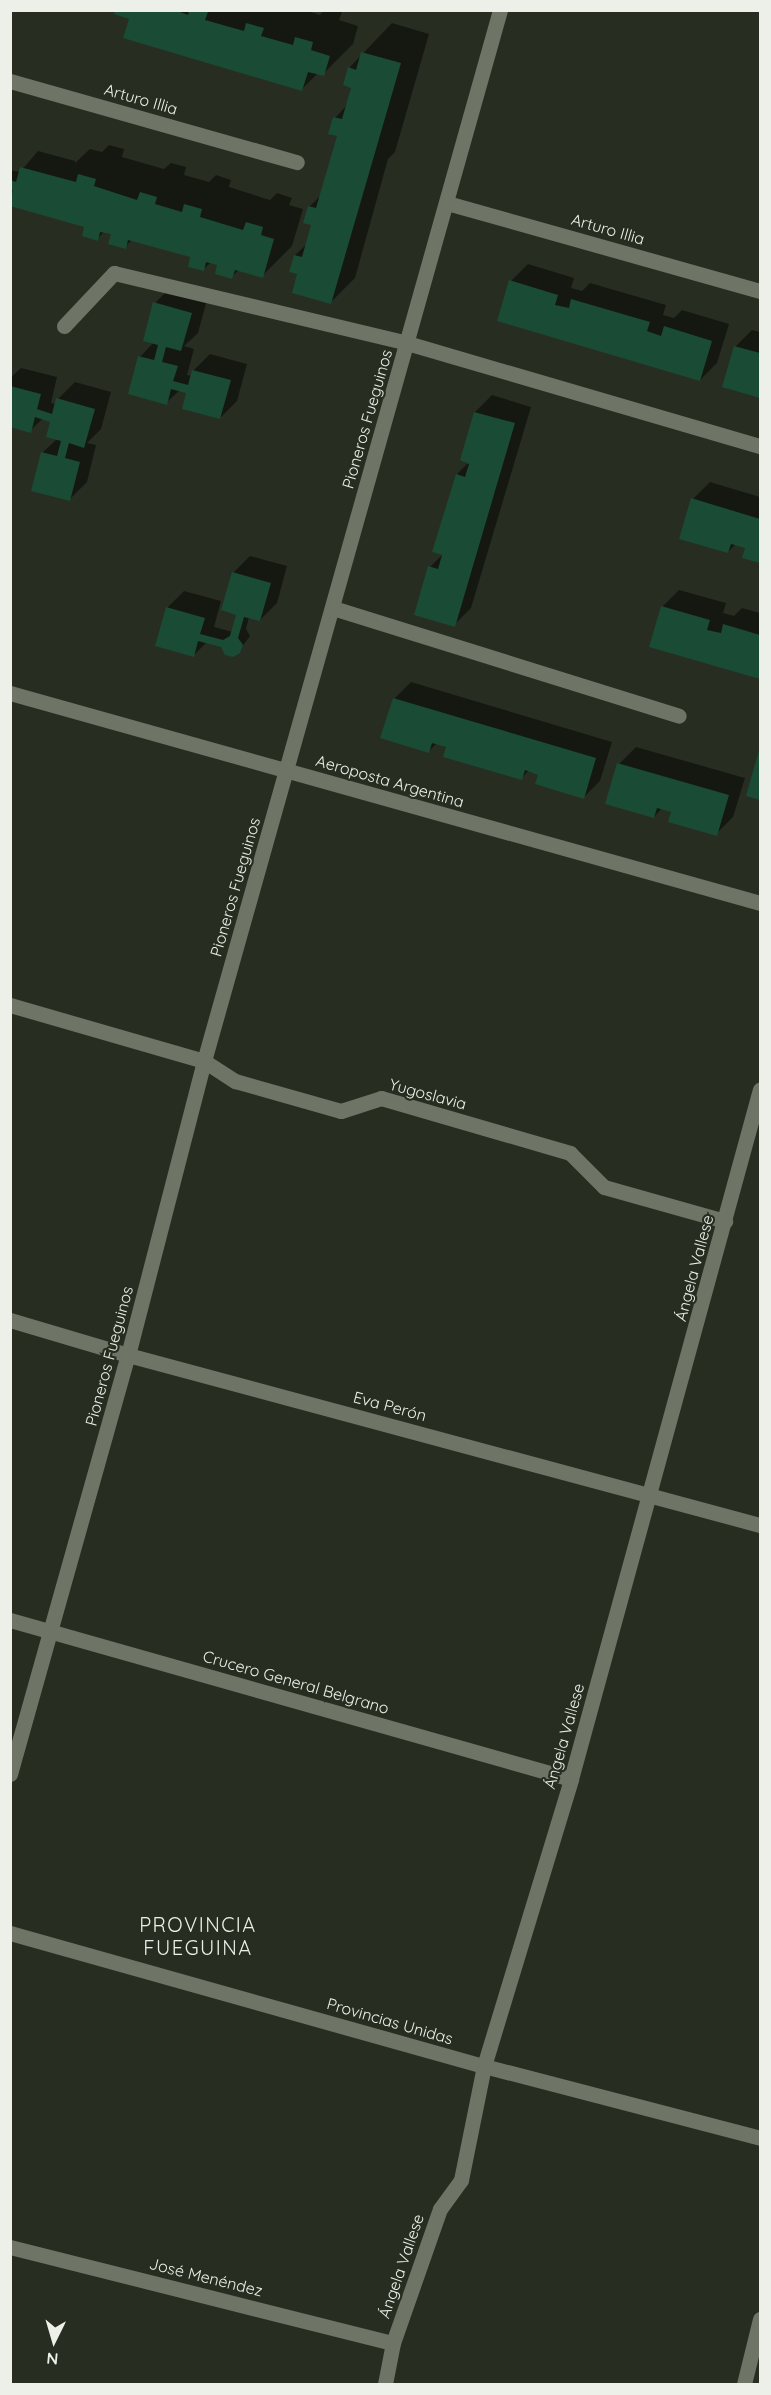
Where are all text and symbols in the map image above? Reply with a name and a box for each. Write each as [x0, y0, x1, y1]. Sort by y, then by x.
street label: Arturo Illia [102, 79, 180, 119]
street label: Arturo Illia [569, 209, 647, 249]
street label: Pioneros Fueguinos [338, 347, 396, 491]
street label: Aeroposta Argentina [314, 751, 466, 811]
street label: Pioneros Fueguinos [206, 815, 264, 959]
street label: Yugoslavia [387, 1074, 469, 1114]
street label: Ángela Vallese [671, 1213, 717, 1323]
street label: Pioneros Fueguinos [81, 1284, 137, 1428]
street label: Eva Perón [351, 1387, 429, 1425]
street label: Crucero General Belgrano [201, 1646, 391, 1718]
street label: Ángela Vallese [540, 1681, 588, 1791]
district label: PROVINCIA FUEGUINA [139, 1913, 257, 1960]
street label: Provincias Unidas [325, 1994, 455, 2048]
street label: Ángela Vallese [374, 2211, 428, 2321]
street label: José Menéndez [147, 2254, 265, 2300]
north arrow [24, 2311, 84, 2371]
text: N [46, 2348, 59, 2369]

